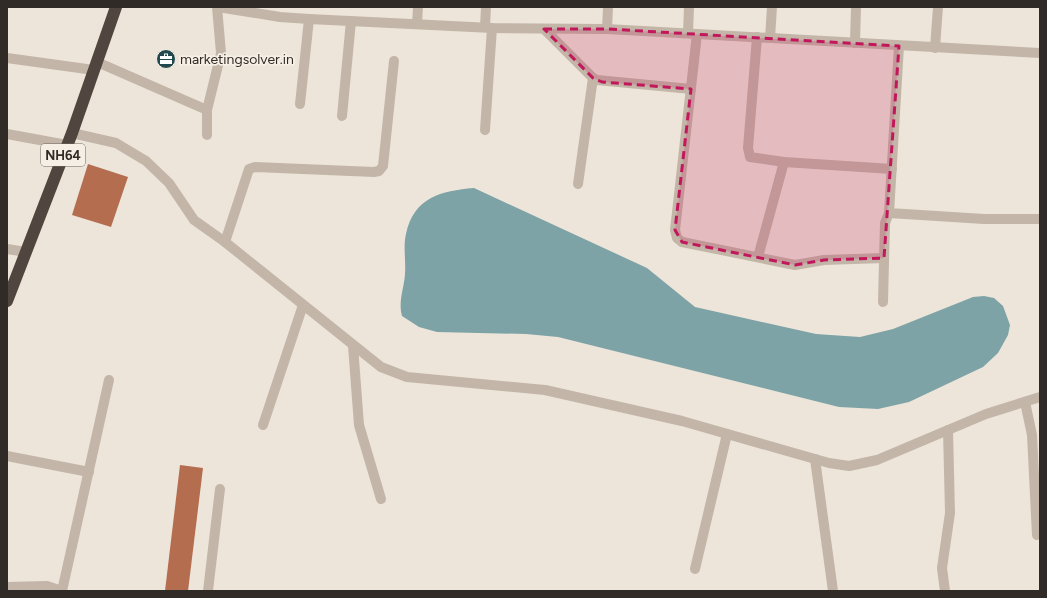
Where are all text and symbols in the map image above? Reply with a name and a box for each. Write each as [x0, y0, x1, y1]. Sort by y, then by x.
office icon: marketingsolver.in [155, 48, 177, 70]
place label: marketingsolver.in [180, 51, 294, 68]
road number: NH64 [41, 144, 85, 166]

